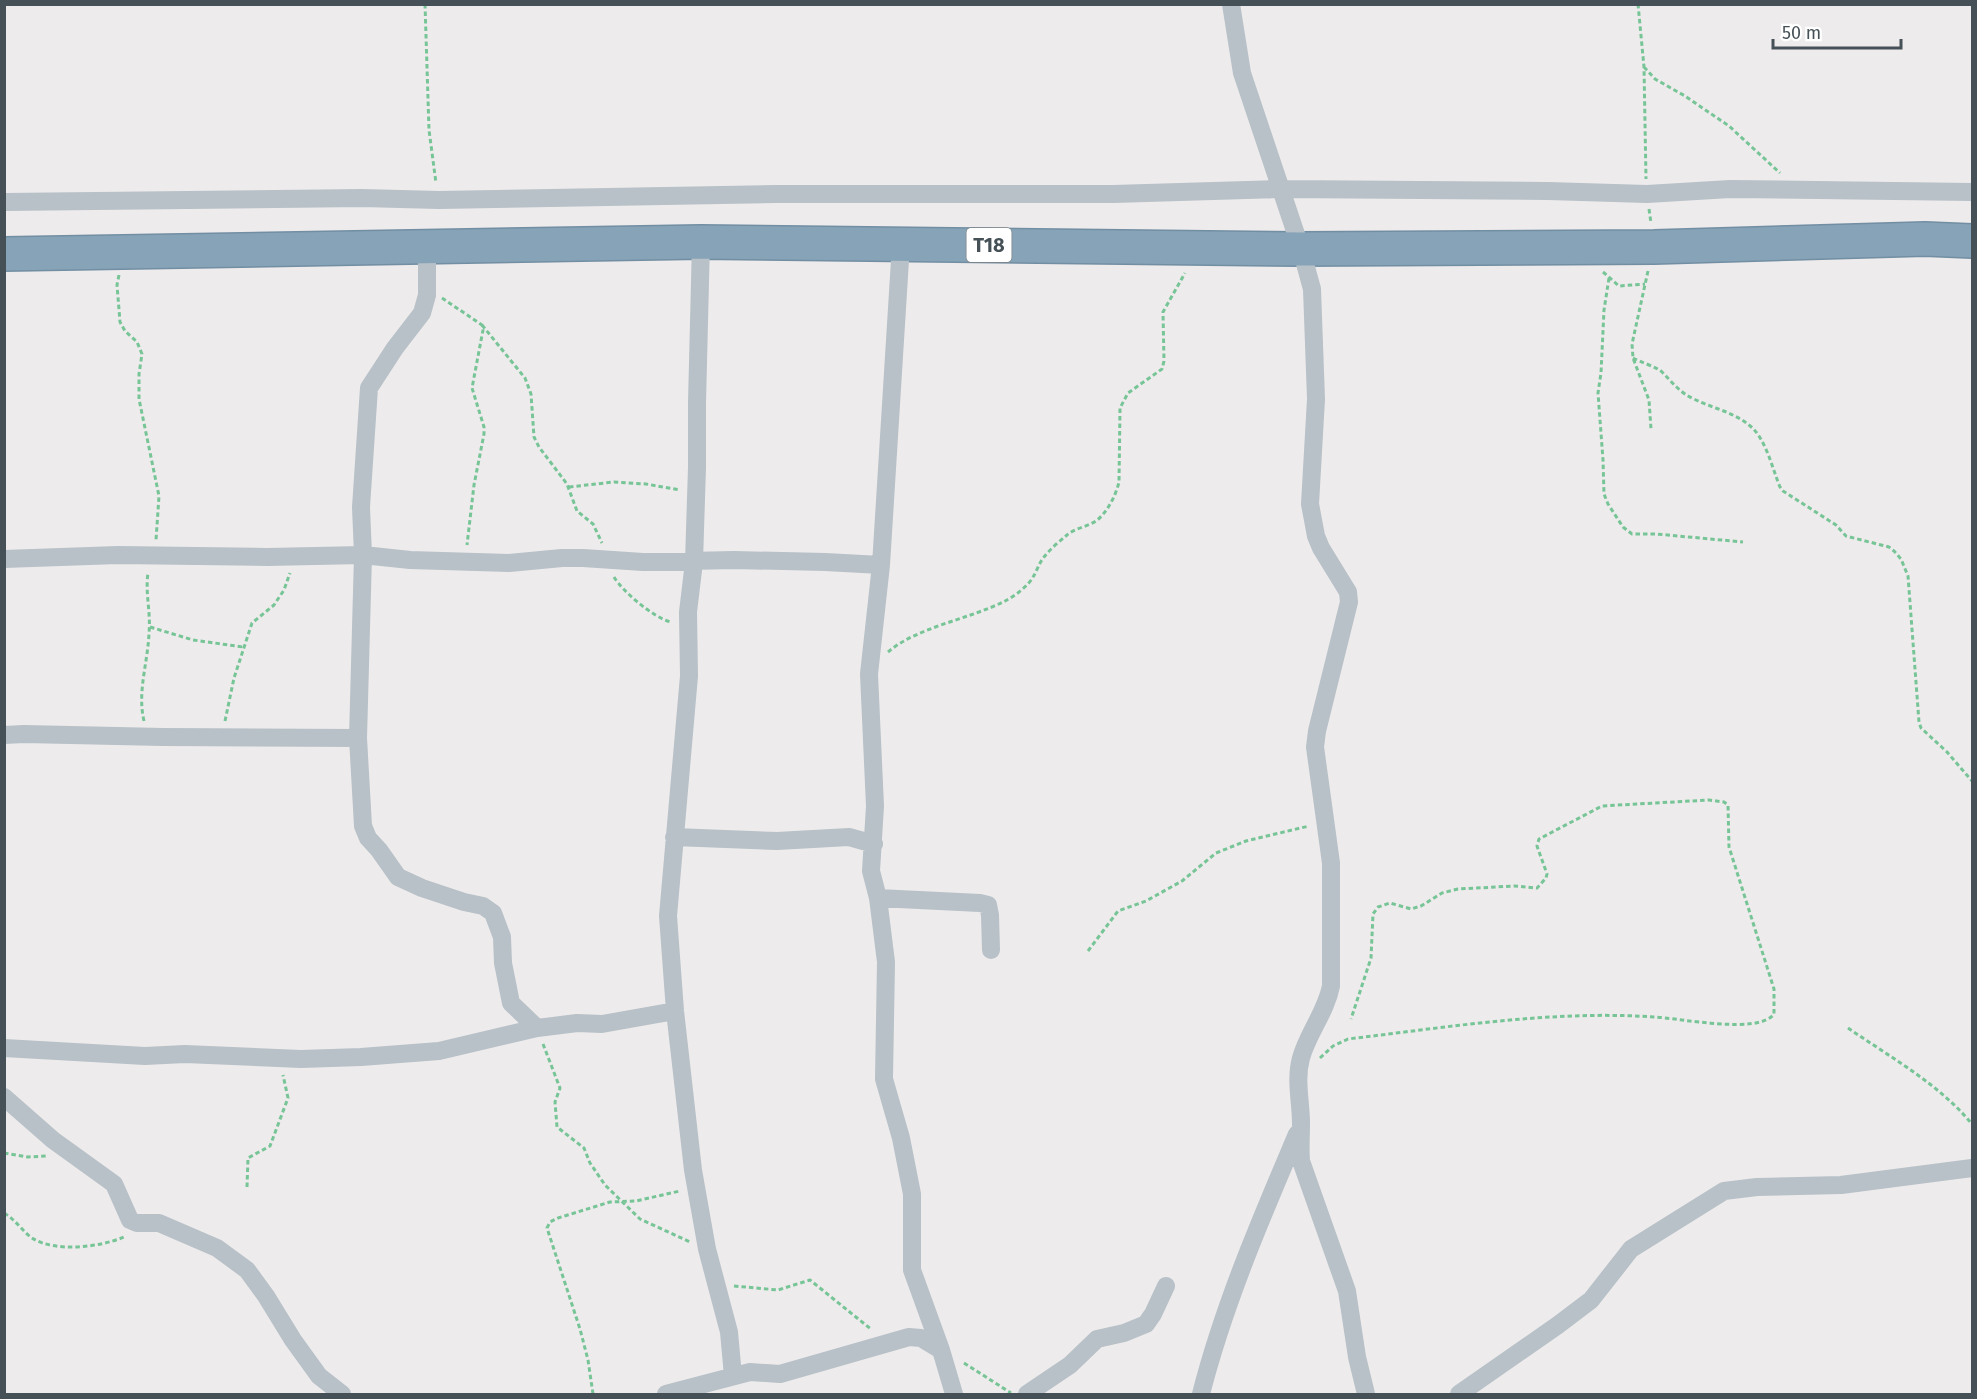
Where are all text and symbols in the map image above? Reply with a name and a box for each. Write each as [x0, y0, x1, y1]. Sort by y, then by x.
scale bar [1773, 12, 1900, 50]
text: 50 m [1782, 22, 1821, 44]
road number: T18 [966, 228, 1012, 262]

